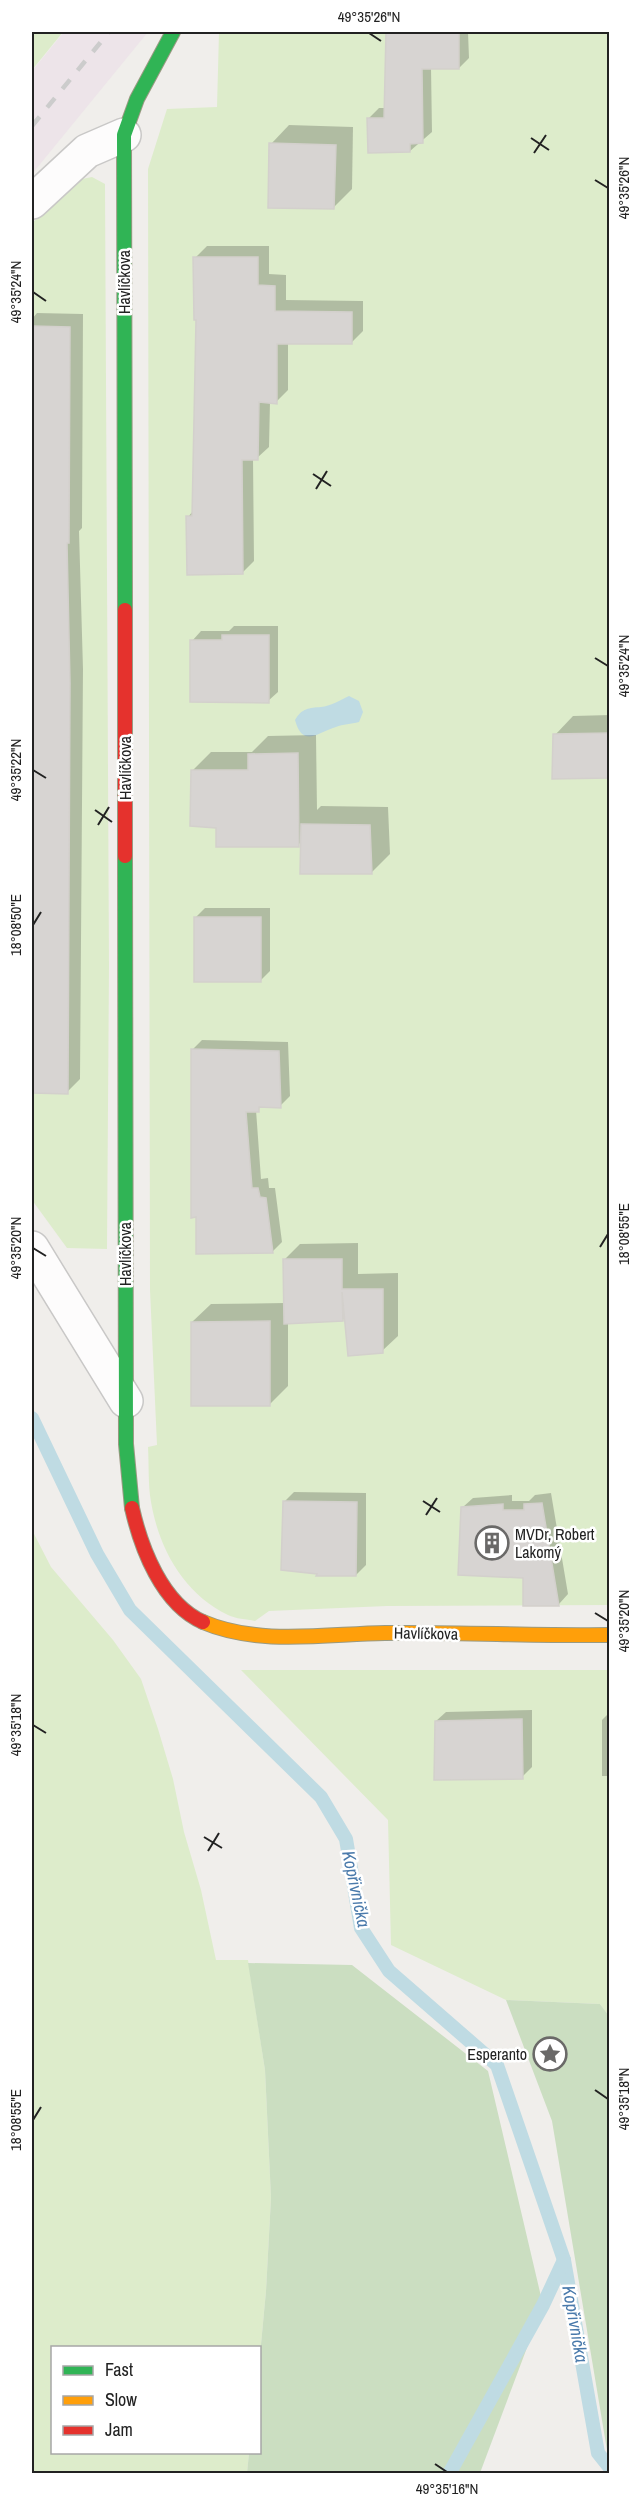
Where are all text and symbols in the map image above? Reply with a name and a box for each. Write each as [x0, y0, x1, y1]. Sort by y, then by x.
text: 49°35'26"N [338, 6, 400, 27]
text: 49°35'26"N [613, 157, 634, 219]
street label: Havlíčkova [113, 249, 135, 314]
text: 49°35'24"N [5, 261, 26, 323]
text: 49°35'24"N [613, 635, 634, 697]
street label: Havlíčkova [114, 735, 136, 800]
text: 49°35'22"N [5, 739, 26, 801]
text: 18°08'50"E [5, 894, 26, 956]
text: 18°08'55"E [613, 1203, 634, 1265]
text: 49°35'20"N [5, 1217, 26, 1279]
street label: Havlíčkova [114, 1221, 136, 1286]
place label: MVDr, Robert Lakomý [515, 1523, 595, 1563]
building icon: MVDr, Robert Lakomý [474, 1525, 510, 1561]
text: 49°35'20"N [613, 1590, 634, 1652]
street label: Havlíčkova [394, 1621, 459, 1645]
text: 49°35'18"N [5, 1694, 26, 1756]
water label: Kopřivnička [336, 1848, 377, 1930]
place icon: Esperanto [532, 2036, 568, 2072]
place label: Esperanto [467, 2043, 527, 2065]
text: 49°35'18"N [613, 2068, 634, 2130]
text: 18°08'55"E [5, 2089, 26, 2151]
water label: Kopřivnička [556, 2283, 595, 2364]
legend [51, 2346, 261, 2454]
text: Fast [105, 2357, 133, 2382]
text: Slow [105, 2387, 137, 2412]
text: Jam [105, 2417, 133, 2442]
text: 49°35'16"N [416, 2478, 478, 2499]

